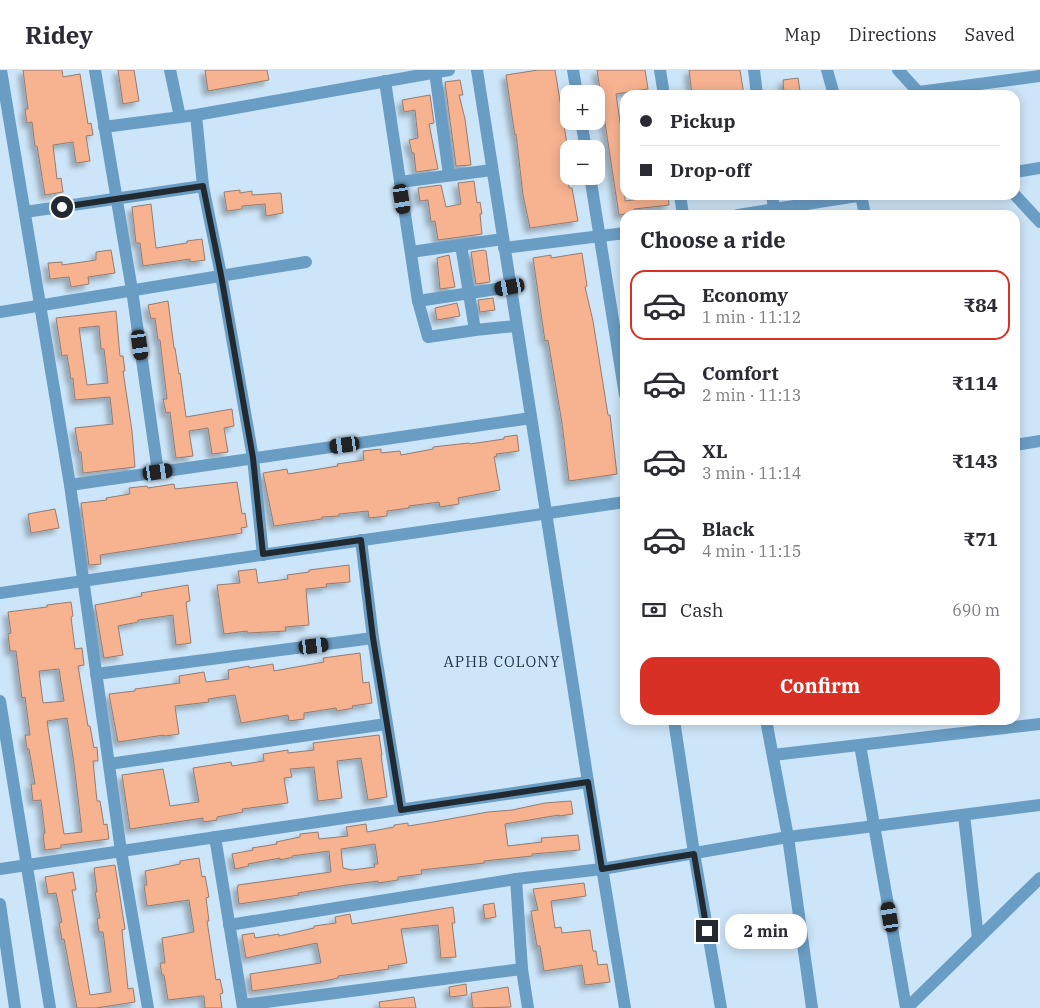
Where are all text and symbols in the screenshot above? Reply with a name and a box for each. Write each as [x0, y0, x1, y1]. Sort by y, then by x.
text: Ridey [25, 19, 93, 51]
text: Map [784, 23, 821, 46]
text: Directions [849, 23, 937, 46]
text: Saved [965, 23, 1015, 46]
map controls [560, 85, 605, 185]
button: + [560, 85, 605, 130]
text: Pickup [670, 109, 735, 133]
button: − [560, 140, 605, 185]
text: Drop-off [670, 158, 751, 182]
car [392, 183, 411, 215]
route start [51, 196, 73, 218]
text: Choose a ride [640, 225, 786, 254]
car [493, 277, 526, 297]
icon: car [642, 283, 687, 328]
text: Economy [702, 283, 788, 307]
text: ₹84 [963, 293, 998, 317]
text: 1 min · 11:12 [702, 307, 801, 327]
car [130, 329, 149, 361]
icon: car [642, 361, 687, 406]
text: Comfort [702, 361, 779, 385]
text: ₹114 [952, 371, 998, 395]
text: 2 min · 11:13 [702, 385, 801, 405]
car [329, 435, 360, 455]
icon: car [642, 439, 687, 484]
text: XL [702, 439, 728, 463]
text: ₹143 [952, 449, 998, 473]
car [142, 462, 173, 482]
text: 3 min · 11:14 [702, 463, 801, 483]
icon: car [642, 517, 687, 562]
text: Black [702, 517, 754, 541]
text: ₹71 [963, 527, 998, 551]
text: 4 min · 11:15 [702, 541, 801, 561]
icon: cash [640, 596, 668, 624]
text: Cash [680, 598, 724, 622]
text: 690 m [952, 600, 1000, 620]
car [298, 637, 329, 655]
district label: APHB COLONY [444, 652, 560, 671]
button: Confirm [640, 657, 1000, 715]
car [880, 901, 899, 933]
callout: 2 min [724, 914, 807, 948]
route end [696, 920, 718, 942]
text: 2 min [744, 921, 788, 941]

